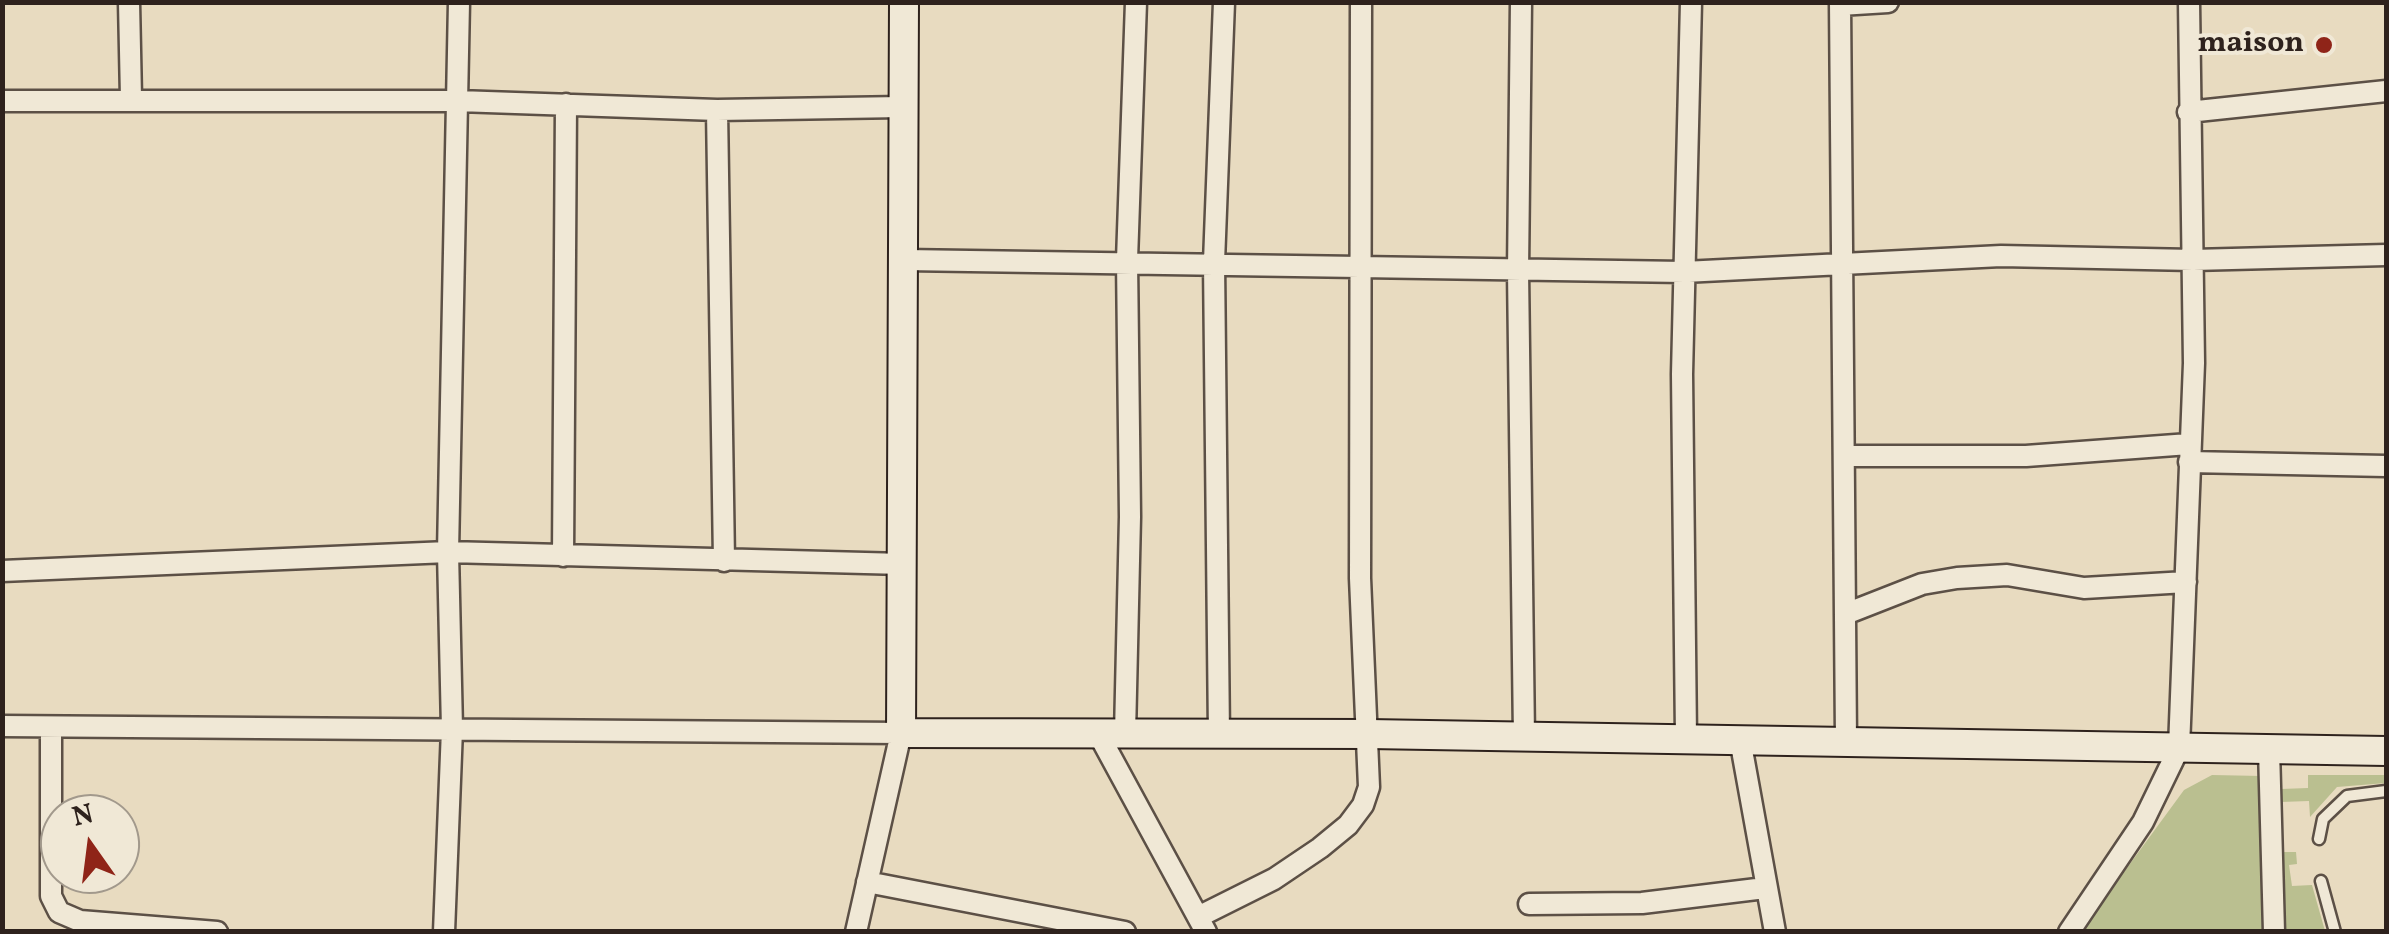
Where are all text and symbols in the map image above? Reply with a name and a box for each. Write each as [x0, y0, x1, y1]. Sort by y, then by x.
place label: maison [2197, 27, 2304, 63]
marker: maison [2313, 34, 2335, 56]
north arrow [40, 794, 140, 894]
text: N [69, 795, 98, 838]

